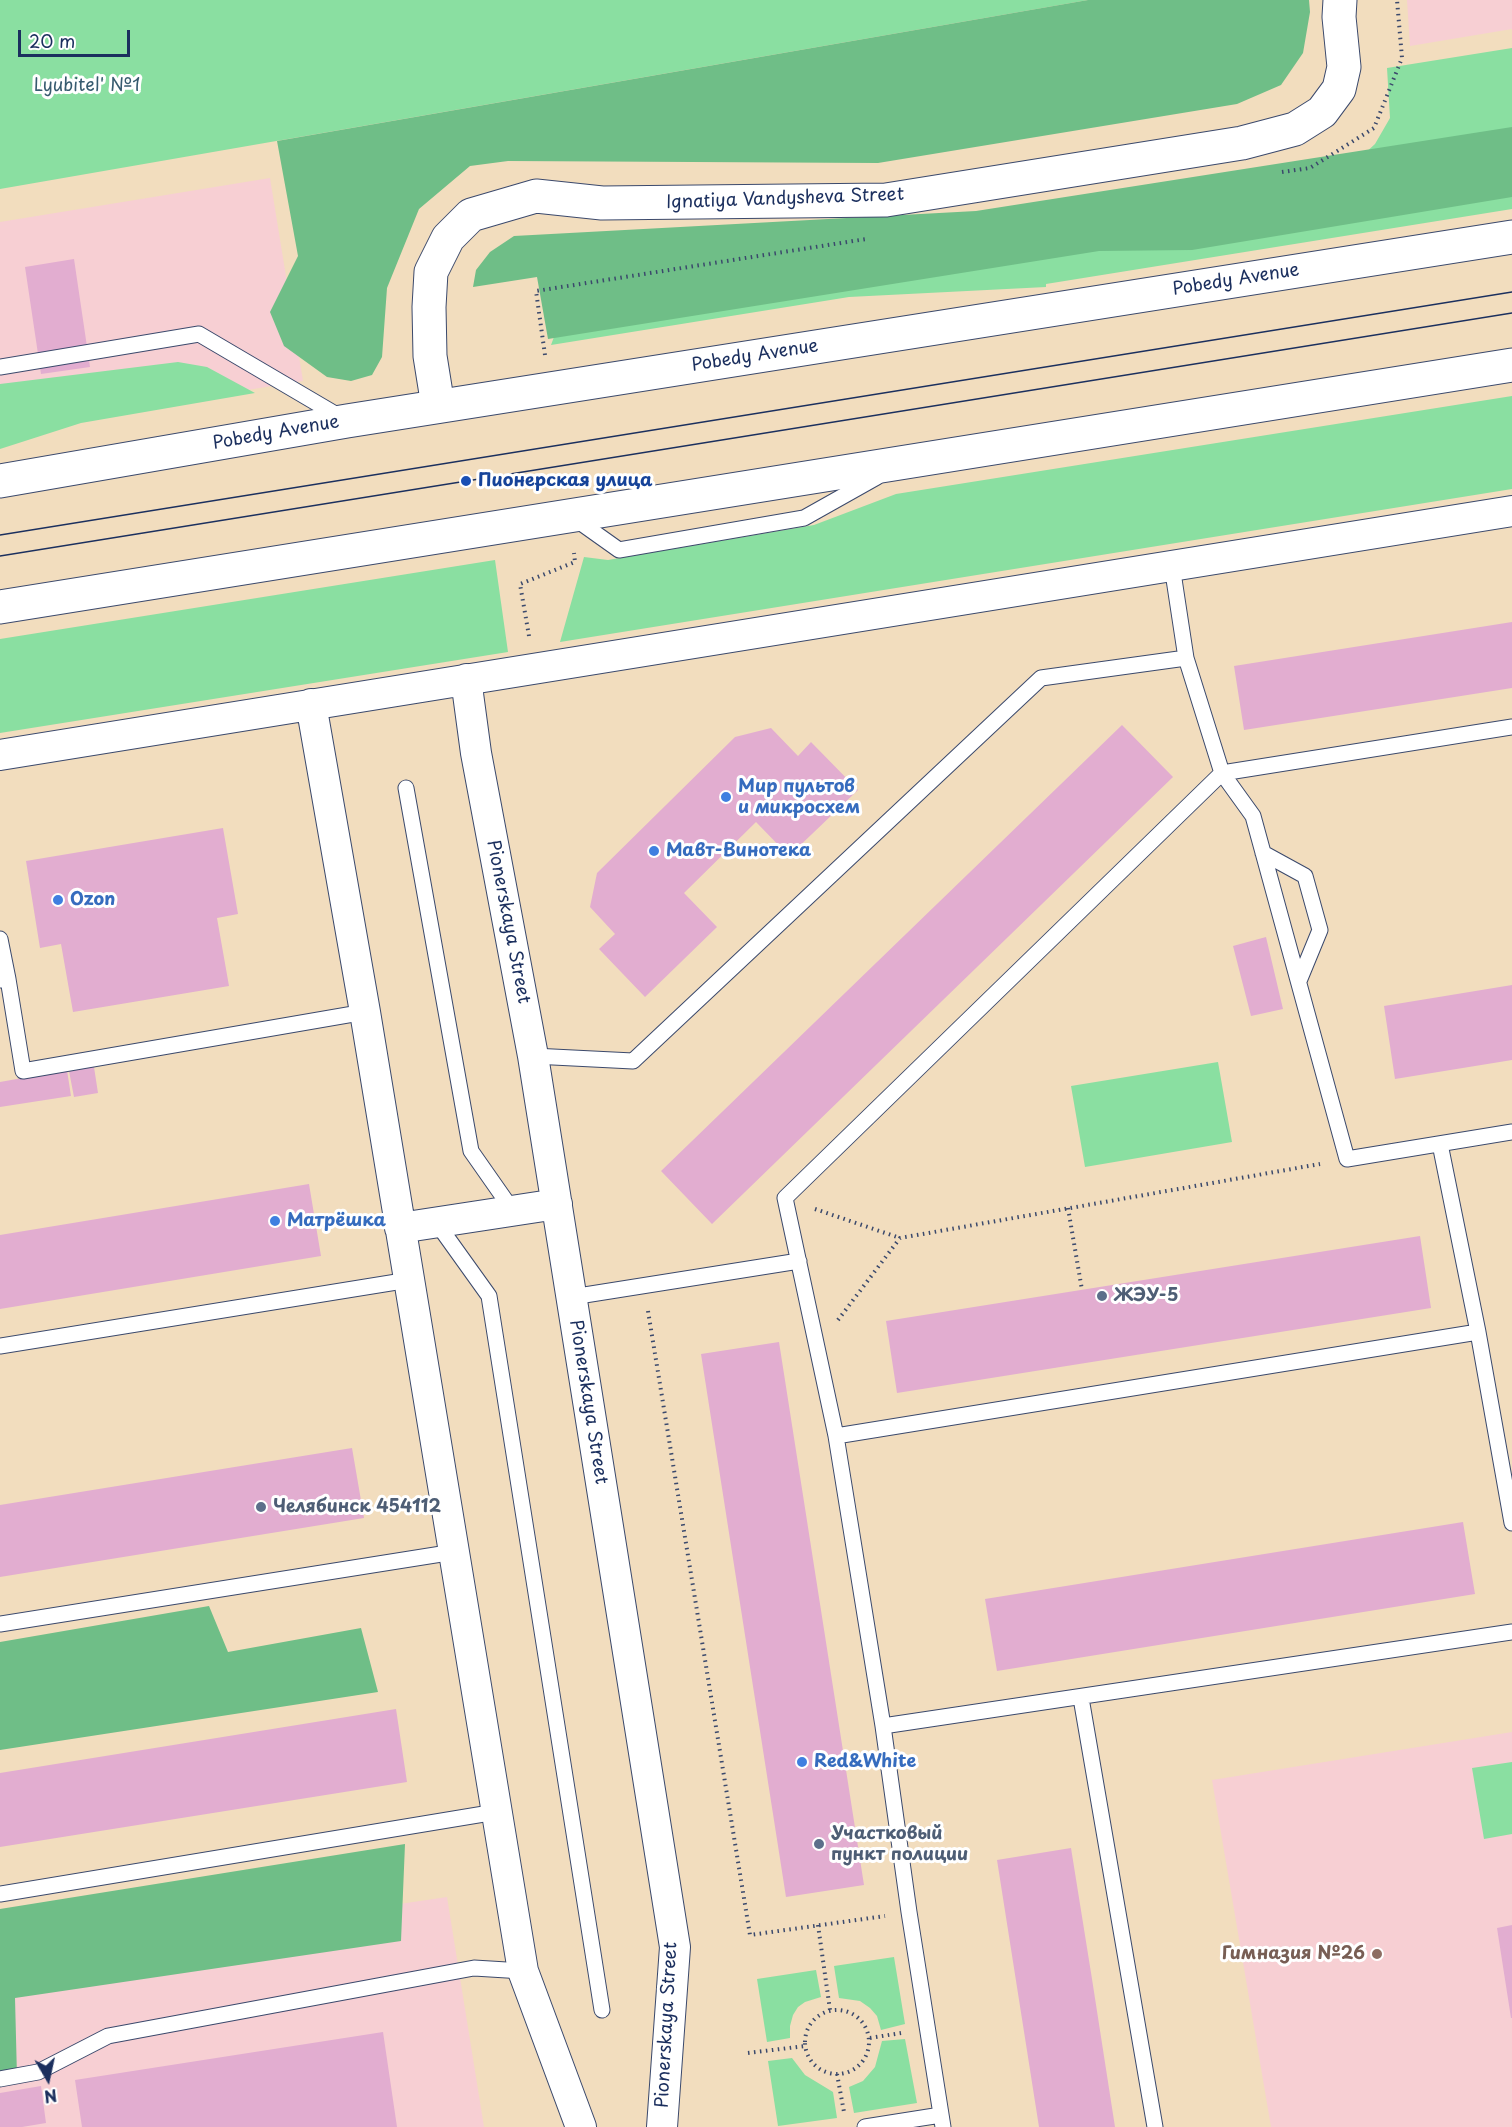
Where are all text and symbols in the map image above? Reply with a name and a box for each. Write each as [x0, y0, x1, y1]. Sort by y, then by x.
scale bar [21, 18, 134, 56]
text: 20 m [29, 27, 75, 54]
park label: Lyubitel' №1 [34, 75, 140, 97]
street label: Ignatiya Vandysheva Street [666, 184, 904, 214]
street label: Pobedy Avenue [1171, 259, 1301, 301]
street label: Pobedy Avenue [690, 335, 820, 377]
street label: Pobedy Avenue [211, 411, 341, 455]
place label: Пионерская улица [478, 470, 653, 492]
marker: Пионерская улица [459, 474, 473, 488]
place label: Мир пультов и микросхем [738, 776, 860, 818]
marker: Мир пультов и микросхем [719, 790, 733, 804]
street label: Pionerskaya Street [482, 838, 534, 1006]
place label: Мавт-Винотека [666, 840, 811, 862]
marker: Мавт-Винотека [647, 844, 661, 858]
place label: Ozon [70, 889, 115, 911]
marker: Ozon [51, 893, 65, 907]
place label: Матрёшка [287, 1210, 386, 1232]
marker: Матрёшка [268, 1214, 282, 1228]
place label: ЖЭУ-5 [1114, 1285, 1178, 1307]
marker: ЖЭУ-5 [1095, 1289, 1109, 1303]
street label: Pionerskaya Street [564, 1318, 612, 1486]
place label: Челябинск 454112 [273, 1496, 441, 1518]
marker: Челябинск 454112 [254, 1500, 268, 1514]
place label: Red&White [814, 1751, 916, 1773]
marker: Red&White [795, 1755, 809, 1769]
place label: Участковый пункт полиции [831, 1823, 968, 1866]
marker: Участковый пункт полиции [812, 1837, 826, 1851]
street label: Pionerskaya Street [652, 1941, 682, 2109]
place label: Гимназия №26 [1222, 1943, 1365, 1965]
marker: Гимназия №26 [1370, 1947, 1384, 1961]
north arrow [18, 2049, 78, 2109]
text: N [43, 2084, 59, 2110]

